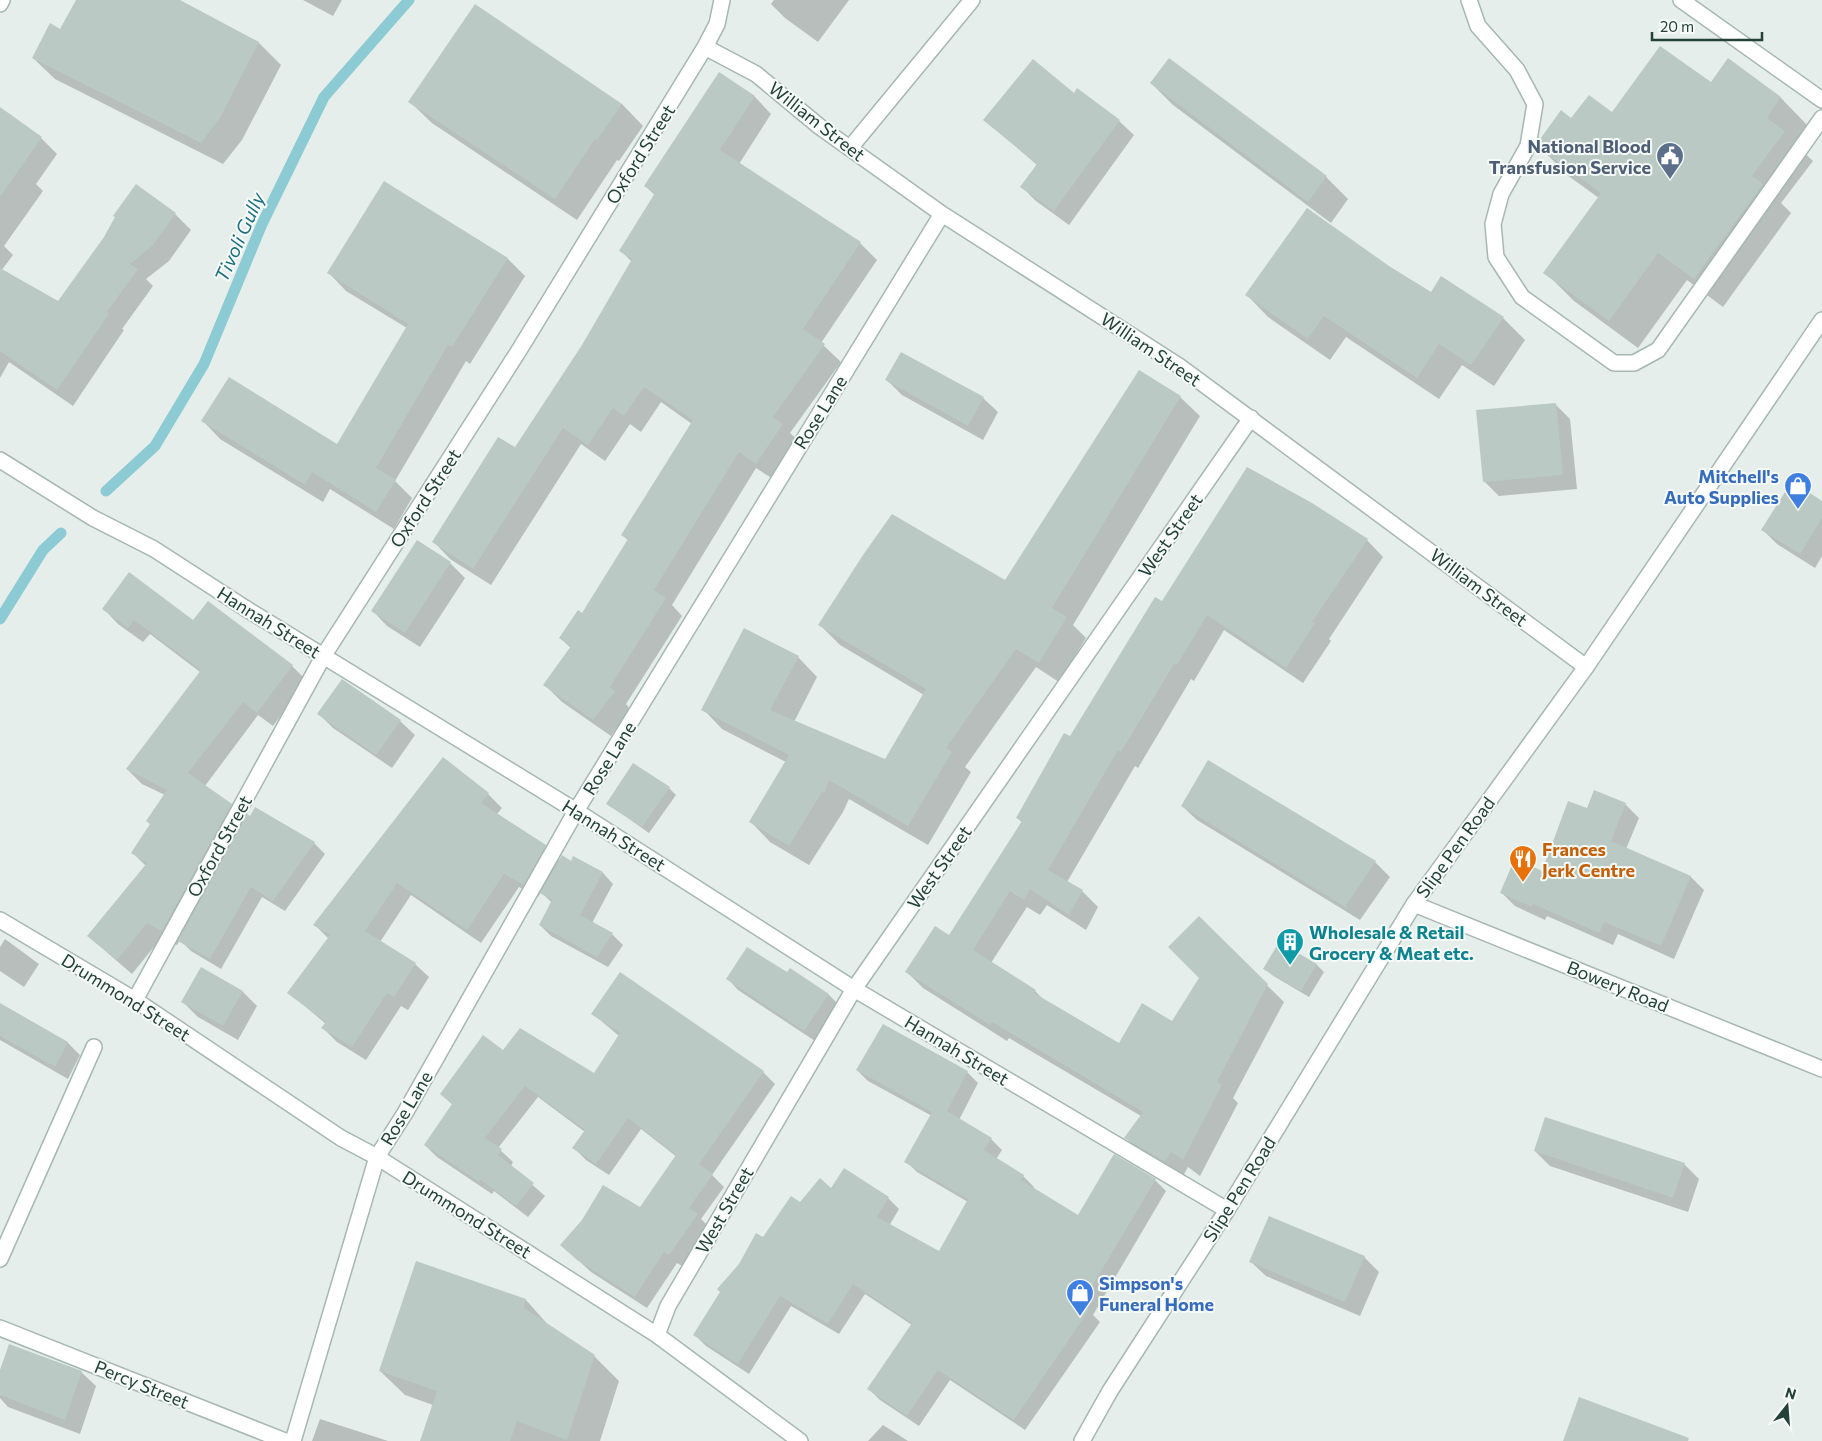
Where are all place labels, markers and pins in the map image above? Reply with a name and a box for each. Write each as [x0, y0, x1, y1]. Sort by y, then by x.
place label: National Blood Transfusion Service [1489, 135, 1651, 178]
public building icon: National Blood Transfusion Service [1655, 141, 1685, 180]
place label: Mitchell's Auto Supplies [1664, 465, 1779, 508]
shop icon: Mitchell's Auto Supplies [1783, 471, 1813, 510]
place label: Frances Jerk Centre [1542, 838, 1635, 881]
restaurant icon: Frances Jerk Centre [1508, 844, 1538, 883]
place label: Wholesale & Retail Grocery & Meat etc. [1309, 921, 1474, 964]
building icon: Wholesale & Retail Grocery & Meat etc. [1275, 927, 1305, 966]
place label: Simpson's Funeral Home [1099, 1272, 1214, 1315]
shop icon: Simpson's Funeral Home [1065, 1278, 1095, 1317]

